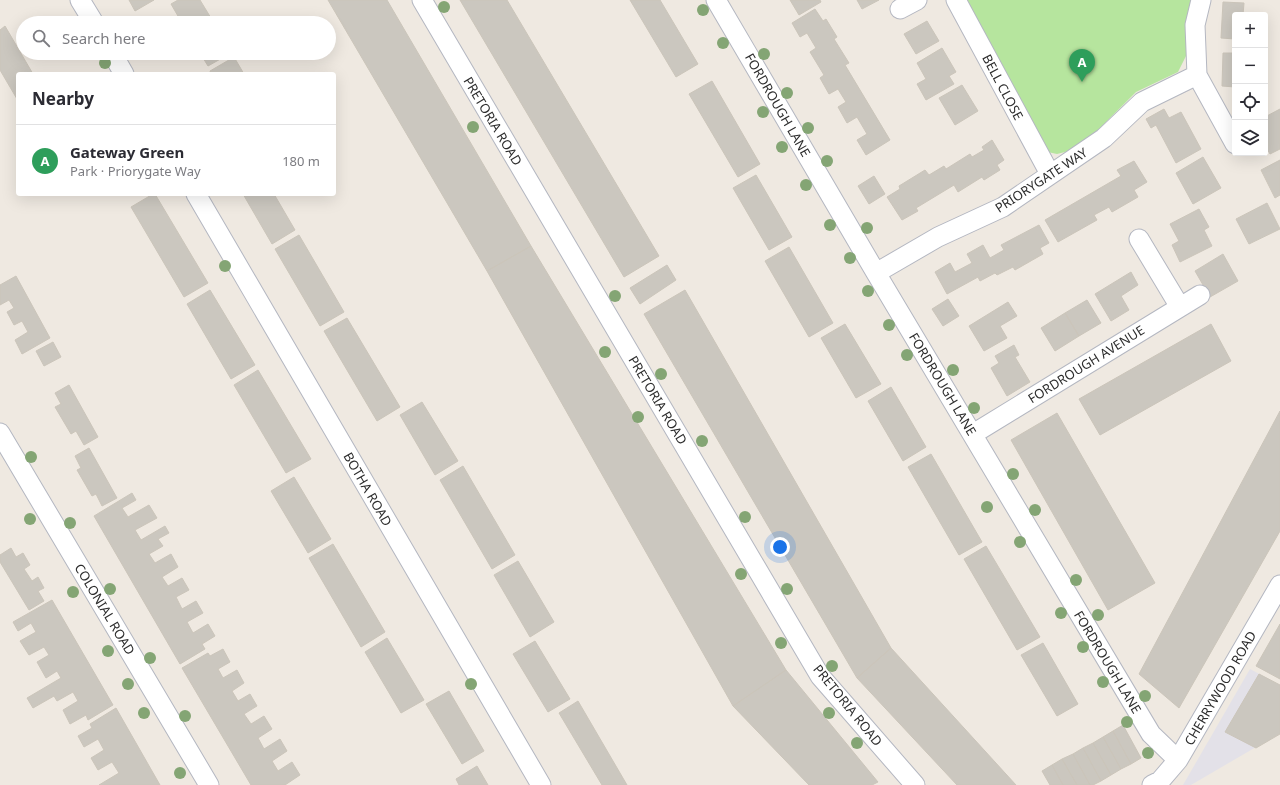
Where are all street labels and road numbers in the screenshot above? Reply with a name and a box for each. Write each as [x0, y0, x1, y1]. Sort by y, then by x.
street label: FORDROUGH LANE [741, 50, 815, 160]
street label: BELL CLOSE [978, 51, 1028, 123]
street label: PRETORIA ROAD [459, 73, 527, 169]
street label: PRIORYGATE WAY [991, 143, 1091, 217]
street label: FORDROUGH AVENUE [1024, 321, 1148, 407]
street label: FORDROUGH LANE [905, 329, 981, 439]
street label: PRETORIA ROAD [624, 352, 692, 448]
street label: BOTHA ROAD [340, 449, 396, 529]
street label: COLONIAL ROAD [71, 560, 139, 658]
street label: FORDROUGH LANE [1070, 607, 1146, 717]
street label: CHERRYWOOD ROAD [1180, 627, 1260, 749]
street label: PRETORIA ROAD [809, 660, 887, 750]

